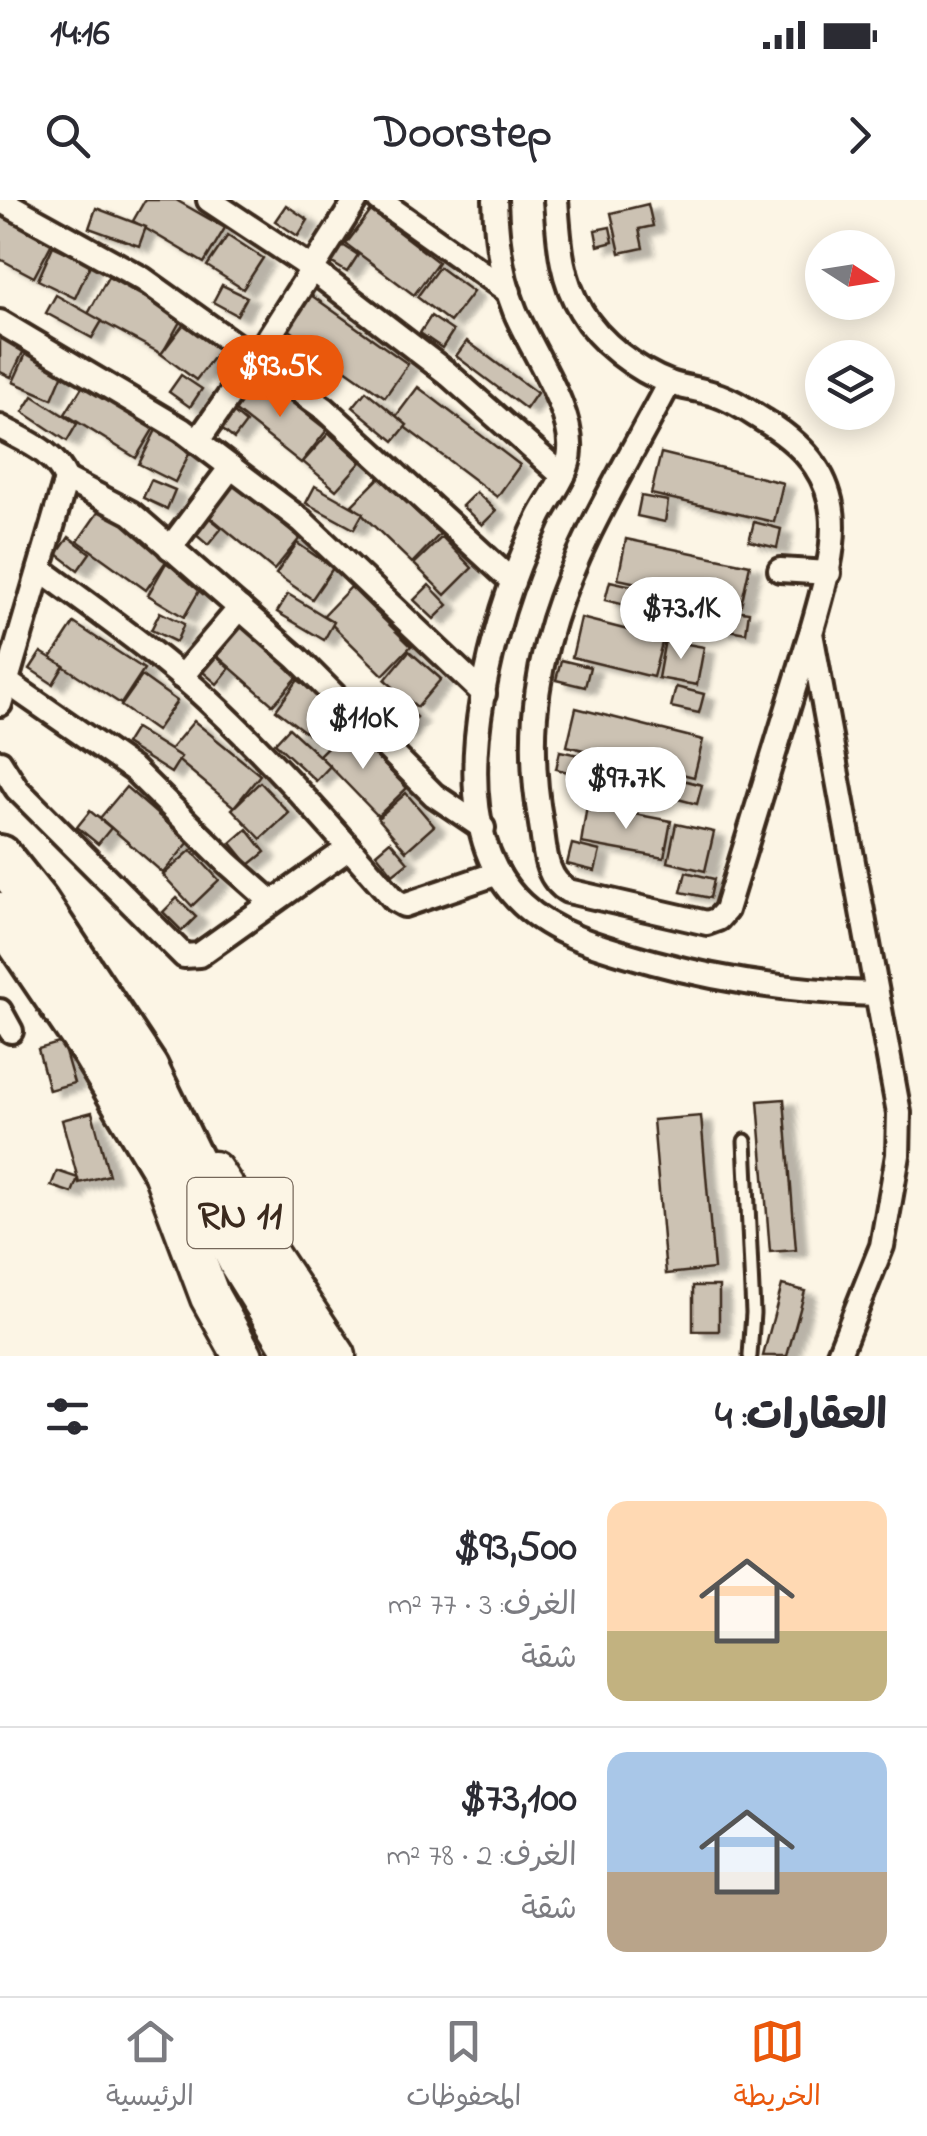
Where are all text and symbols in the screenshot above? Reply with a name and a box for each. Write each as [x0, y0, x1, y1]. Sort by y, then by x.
text: 14:16 [50, 7, 110, 63]
text: Doorstep [375, 102, 552, 168]
icon: search [40, 108, 95, 163]
icon: forward [832, 108, 887, 163]
north arrow [805, 230, 895, 320]
map controls [805, 230, 895, 430]
pin: $93.5K [199, 335, 361, 420]
button: layers [805, 340, 895, 430]
text: $93.5K [239, 344, 321, 391]
pin: $73.1K [600, 577, 762, 662]
text: $73.1K [642, 586, 720, 633]
pin: $110K [293, 687, 433, 772]
text: $110K [328, 696, 398, 743]
pin: $97.7K [545, 747, 707, 832]
text: $97.7K [587, 756, 665, 803]
road number: RN 11 [188, 1178, 292, 1248]
text: العقارات: 4 [715, 1387, 887, 1448]
icon: filters [40, 1389, 95, 1444]
text: $93,500 [454, 1518, 577, 1579]
icon: home [687, 1541, 807, 1661]
text: الغرف: 3 · 77 m² [388, 1583, 577, 1630]
text: شقة [521, 1636, 577, 1683]
text: $73,100 [460, 1769, 577, 1830]
icon: home [687, 1792, 807, 1912]
text: الغرف: 2 · 78 m² [386, 1834, 577, 1881]
text: شقة [521, 1887, 577, 1934]
tab: الرئيسية [106, 2014, 194, 2120]
tab: المحفوظات [406, 2014, 521, 2120]
tab: الخريطة [734, 2014, 821, 2120]

